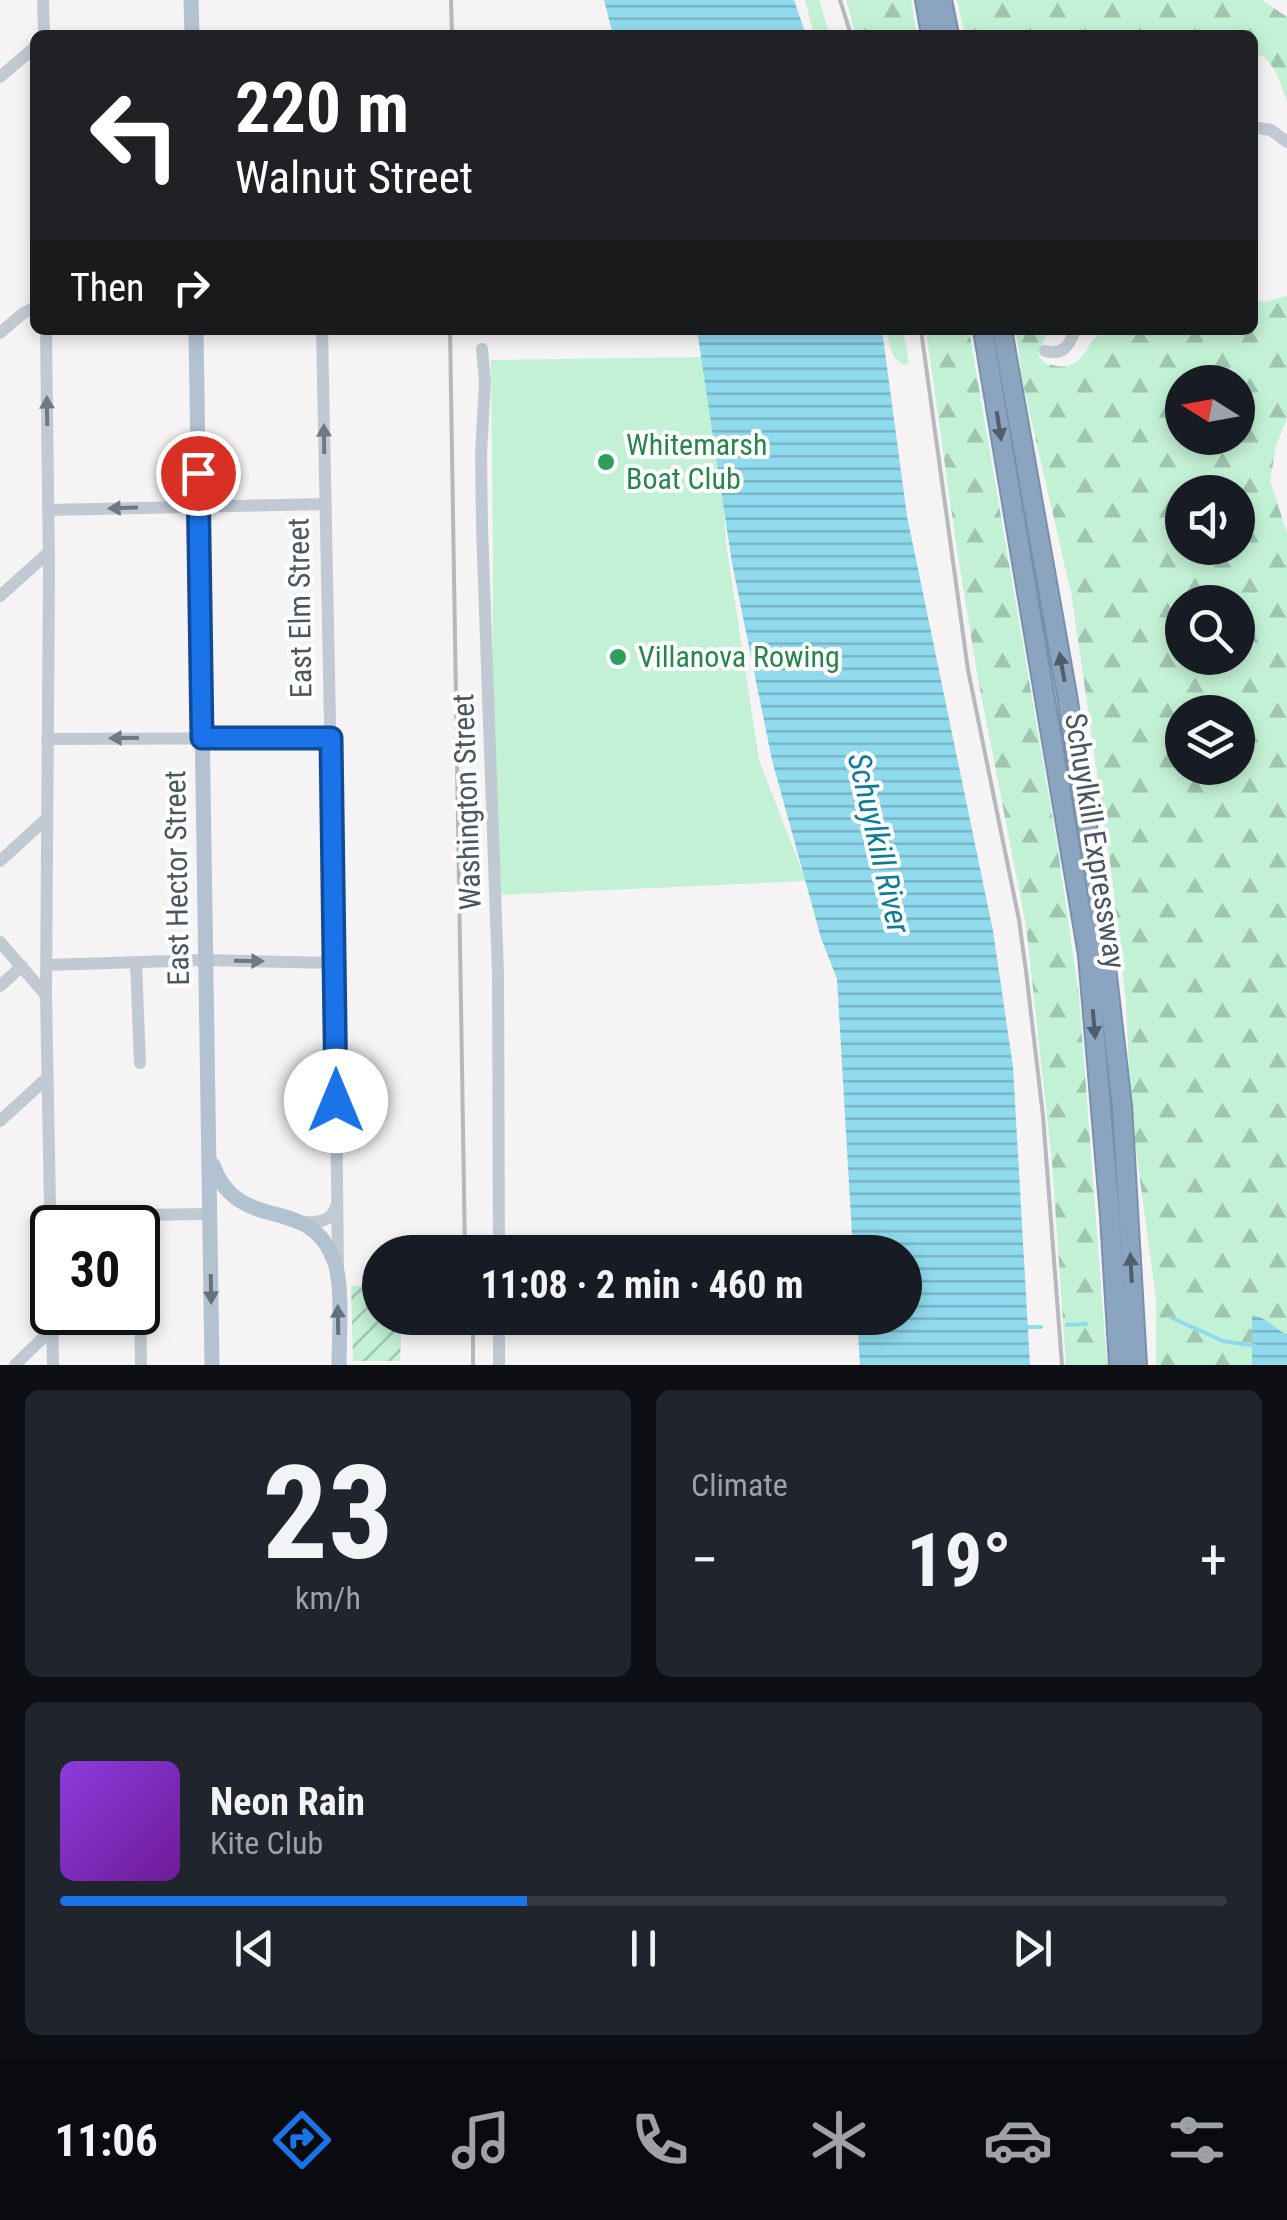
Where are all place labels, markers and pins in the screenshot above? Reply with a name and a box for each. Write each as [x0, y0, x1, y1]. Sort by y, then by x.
place label: Whitemarsh Boat Club [626, 427, 767, 496]
pin [156, 431, 241, 516]
marker: Whitemarsh Boat Club [595, 451, 617, 473]
place label: Villanova Rowing [638, 639, 840, 674]
marker: Villanova Rowing [607, 646, 629, 668]

